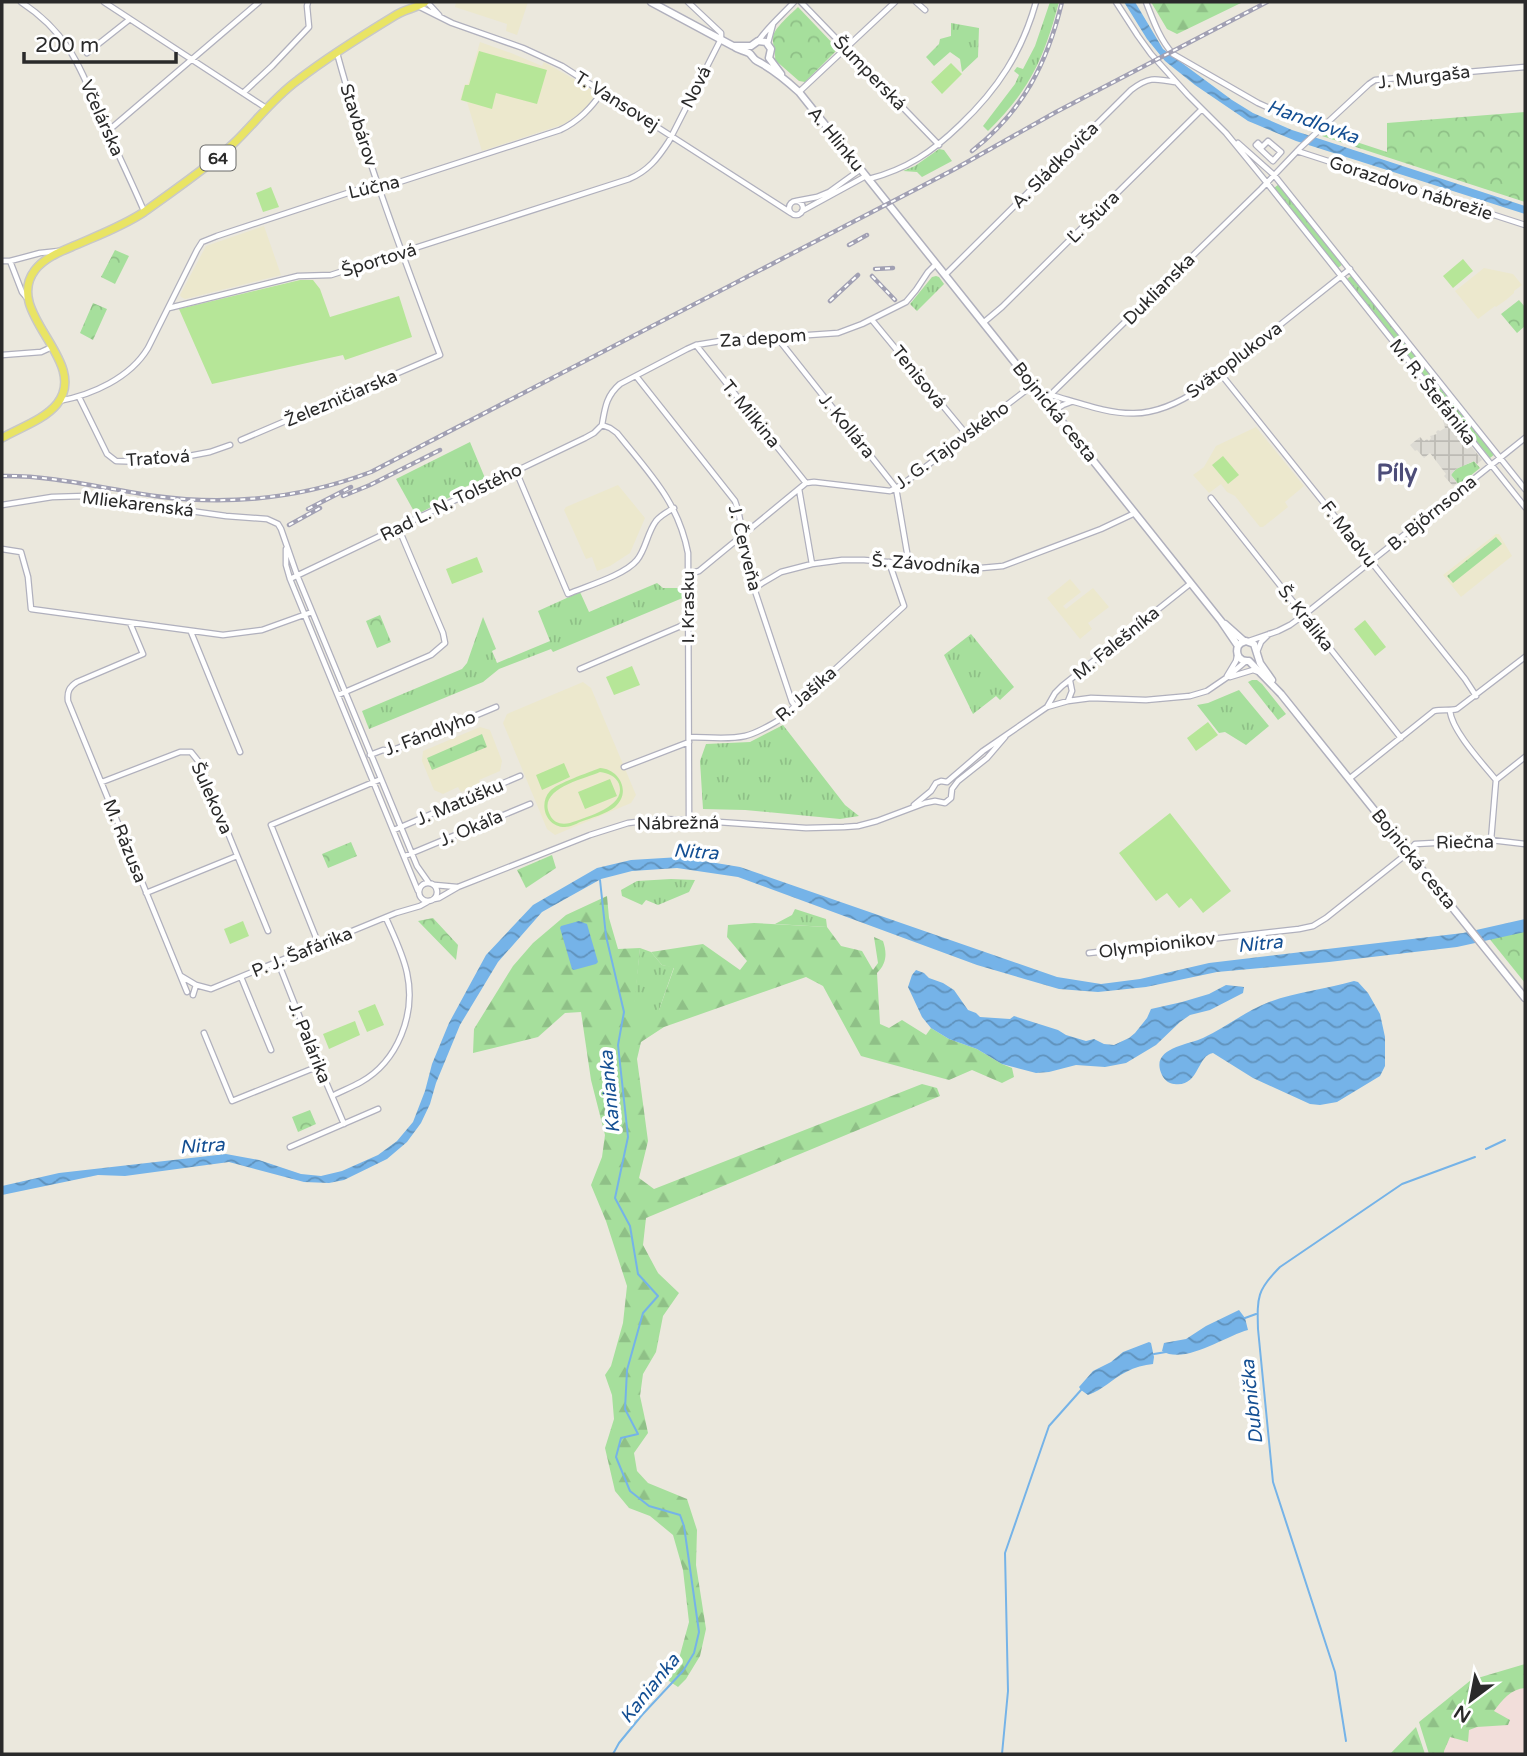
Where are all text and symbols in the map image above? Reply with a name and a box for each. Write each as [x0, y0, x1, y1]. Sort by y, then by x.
scale bar [24, 21, 177, 65]
street label: Šumperská [829, 31, 911, 115]
text: 200 m [35, 33, 99, 58]
street label: J. Murgaša [1377, 60, 1471, 94]
street label: Nová [676, 62, 716, 112]
street label: T. Vansovej [571, 66, 663, 136]
street label: Včelárska [75, 76, 129, 160]
street label: Stavbárov [335, 81, 383, 169]
water label: Handlovka [1264, 95, 1363, 149]
street label: A. Hlinku [803, 102, 869, 176]
street label: A. Sládkoviča [1007, 117, 1103, 213]
road number: 64 [200, 146, 235, 170]
street label: Gorazdovo nábrežie [1326, 151, 1496, 225]
street label: Lúčna [346, 170, 402, 204]
street label: Ľ. Štúra [1062, 186, 1124, 248]
street label: Športová [339, 238, 419, 282]
street label: Duklianska [1118, 248, 1200, 330]
street label: Svätoplukova [1182, 317, 1286, 403]
street label: Za depom [719, 324, 807, 352]
street label: M. R. Štefánika [1385, 335, 1481, 449]
street label: Tenisová [887, 341, 951, 413]
street label: Bojnická cesta [1008, 357, 1102, 467]
street label: Železničiarska [281, 364, 401, 432]
street label: T. Milkina [717, 376, 785, 452]
street label: J. Kollára [814, 389, 880, 463]
street label: J. G. Tajovského [891, 396, 1013, 494]
street label: Traťová [125, 445, 191, 471]
street label: Rad L. N. Tolstého [376, 458, 526, 546]
district label: Píly [1377, 459, 1417, 488]
street label: B. Bjőrnsona [1383, 470, 1481, 556]
street label: Mliekarenská [81, 486, 195, 522]
street label: F. Madvu [1316, 496, 1382, 572]
street label: J. Červeňa [724, 503, 766, 593]
street label: Š. Závodníka [871, 549, 981, 579]
street label: I. Krasku [677, 571, 699, 643]
street label: Š. Králika [1273, 580, 1339, 656]
street label: M. Falešníka [1068, 601, 1164, 685]
street label: R. Jašíka [771, 662, 841, 726]
street label: J. Fándlyho [381, 706, 479, 760]
street label: Šulekova [186, 759, 238, 837]
street label: J. Matúšku [413, 774, 507, 830]
street label: M. Rázusa [98, 796, 152, 886]
street label: Bojnická cesta [1367, 804, 1461, 914]
street label: J. Okáľa [436, 805, 506, 851]
street label: Nábrežná [636, 811, 720, 835]
street label: Riečna [1436, 830, 1494, 854]
water label: Nitra [673, 839, 720, 865]
street label: P. J. Šafárika [248, 922, 356, 982]
street label: Olympionikov [1097, 927, 1217, 963]
water label: Nitra [1237, 931, 1285, 957]
street label: J. Palárika [284, 999, 336, 1087]
water label: Kanianka [595, 1048, 625, 1134]
water label: Nitra [179, 1133, 227, 1159]
water label: Dubnička [1236, 1357, 1267, 1445]
water label: Kanianka [615, 1649, 685, 1728]
north arrow [1436, 1665, 1506, 1735]
text: N [1450, 1700, 1475, 1727]

